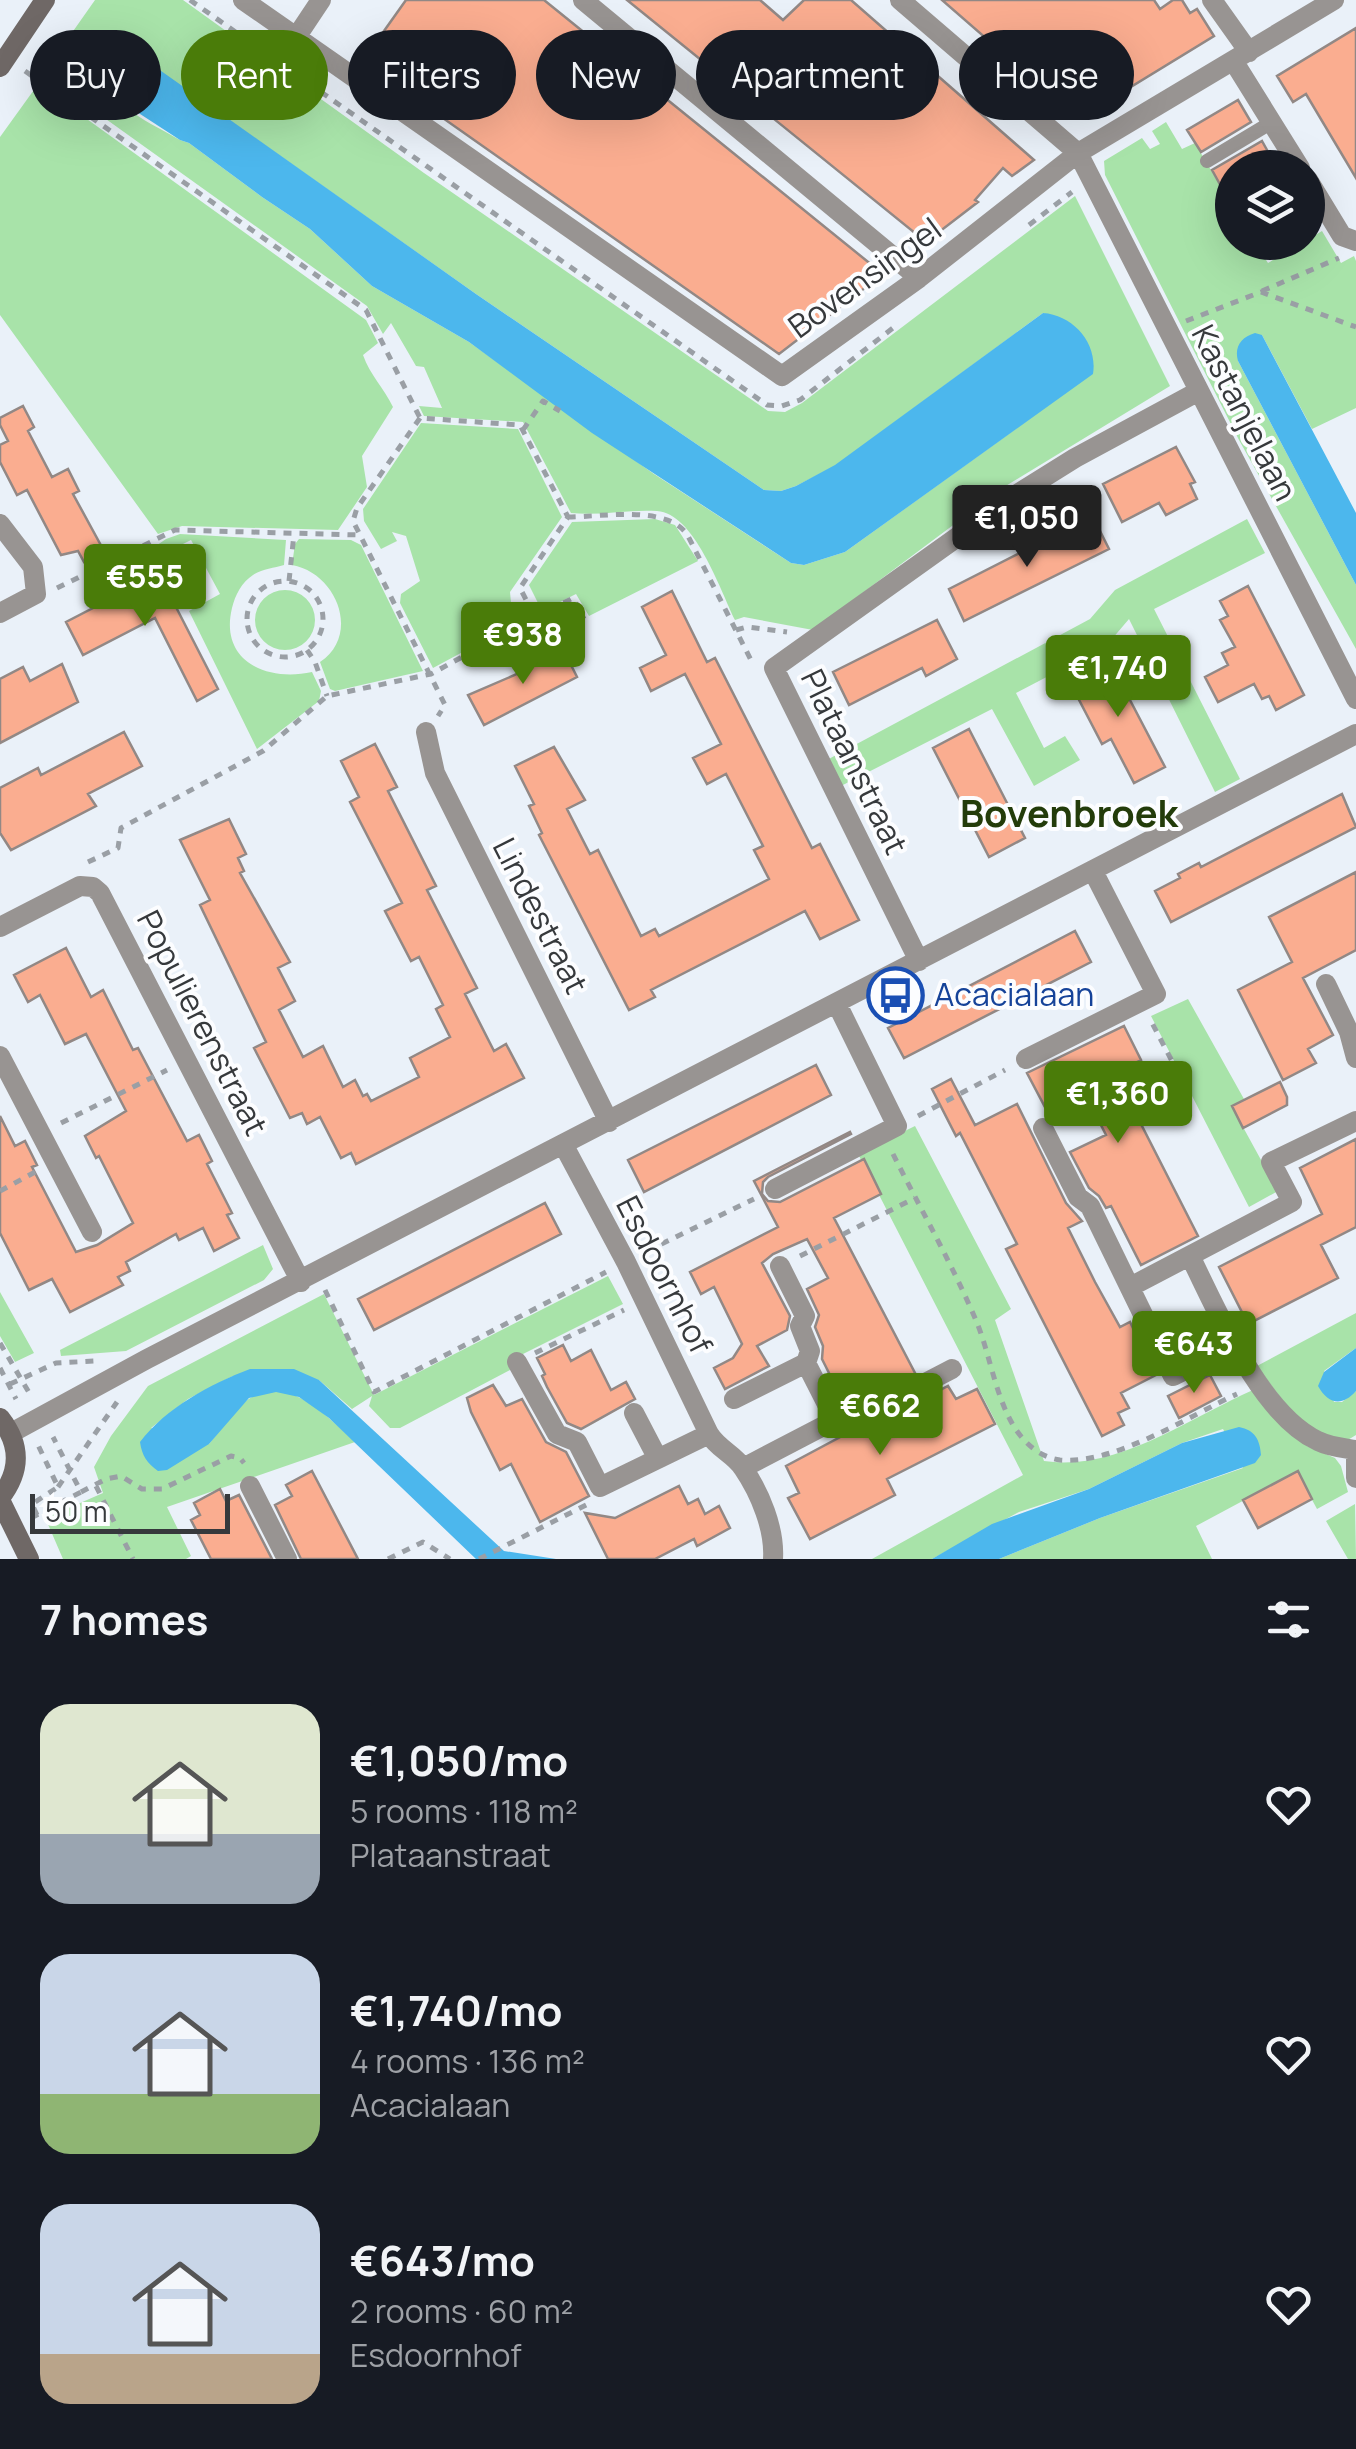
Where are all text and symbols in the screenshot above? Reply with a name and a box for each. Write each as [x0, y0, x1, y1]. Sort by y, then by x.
chip: Buy [30, 30, 161, 120]
chip: Rent [181, 30, 328, 120]
chip: Filters [348, 30, 516, 120]
chip: New [536, 30, 676, 120]
chip: Apartment [696, 30, 939, 120]
chip: House [959, 30, 1134, 120]
map controls [1215, 150, 1325, 260]
button: layers [1215, 150, 1325, 260]
street label: Bovensingel [779, 207, 950, 348]
street label: Kastanjelaan [1182, 317, 1308, 508]
pin: €1,050 [946, 485, 1108, 570]
text: €1,050 [974, 495, 1080, 539]
pin: €555 [86, 544, 204, 629]
text: €555 [106, 554, 184, 598]
pin: €938 [464, 602, 582, 687]
text: €938 [483, 612, 563, 656]
pin: €1,740 [1037, 635, 1199, 720]
text: €1,740 [1068, 645, 1168, 689]
street label: Plataanstraat [791, 662, 919, 861]
district label: Bovenbroek [960, 786, 1180, 838]
street label: Lindestraat [483, 830, 599, 1001]
street label: Populierenstraat [127, 902, 279, 1143]
bus stop icon: Acacialaan [865, 965, 925, 1025]
place label: Acacialaan [934, 972, 1094, 1016]
pin: €1,360 [1037, 1061, 1199, 1146]
text: €1,360 [1066, 1071, 1170, 1115]
street label: Esdoornhof [606, 1188, 724, 1362]
pin: €643 [1135, 1311, 1253, 1396]
text: €643 [1154, 1321, 1234, 1365]
pin: €662 [821, 1373, 939, 1458]
text: €662 [840, 1383, 920, 1427]
scale bar [30, 1489, 230, 1534]
text: 50 m [45, 1492, 108, 1530]
text: 7 homes [40, 1590, 208, 1648]
icon: filters [1261, 1592, 1316, 1647]
text: €1,050/mo [350, 1731, 568, 1789]
icon: home [120, 1744, 240, 1864]
icon: heart [1261, 1777, 1316, 1832]
text: 5 rooms · 118 m² [350, 1789, 578, 1833]
text: Plataanstraat [350, 1833, 551, 1877]
text: €1,740/mo [350, 1981, 562, 2039]
icon: home [120, 1994, 240, 2114]
icon: heart [1261, 2027, 1316, 2082]
text: 4 rooms · 136 m² [350, 2039, 585, 2083]
text: Acacialaan [350, 2083, 510, 2127]
text: €643/mo [350, 2231, 535, 2289]
icon: home [120, 2244, 240, 2364]
icon: heart [1261, 2277, 1316, 2332]
text: 2 rooms · 60 m² [350, 2289, 573, 2333]
text: Esdoornhof [350, 2333, 522, 2377]

